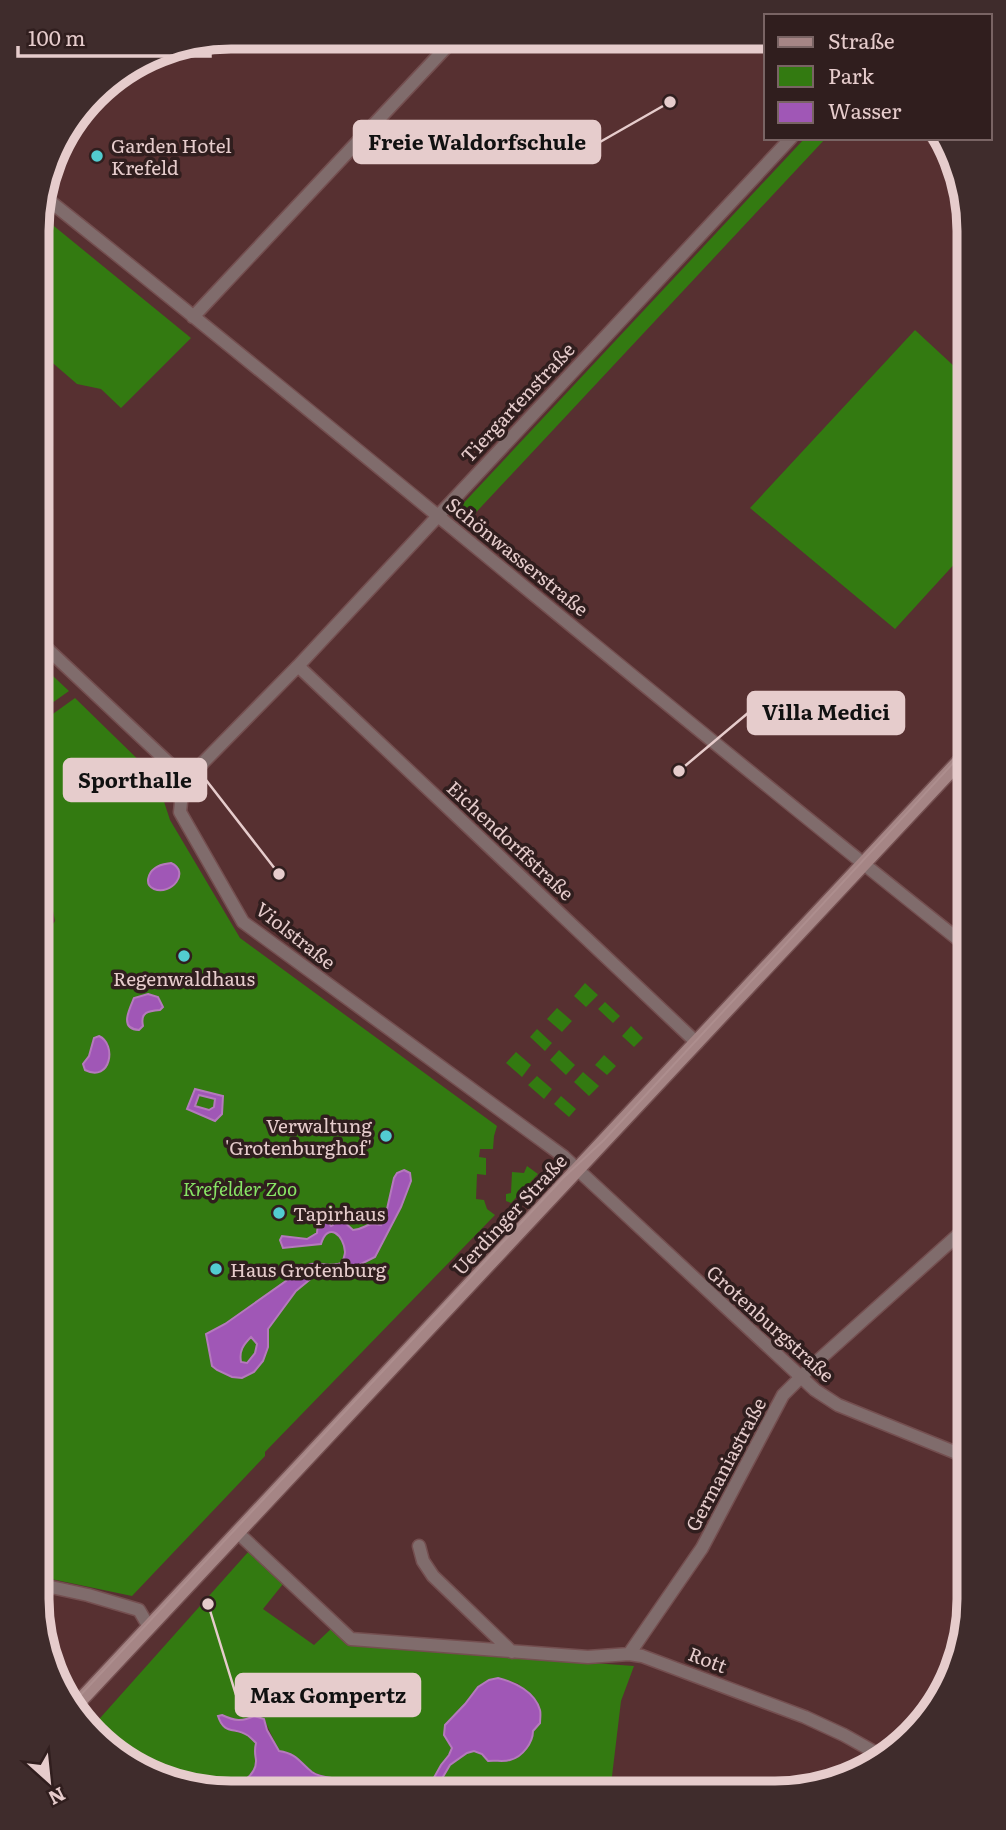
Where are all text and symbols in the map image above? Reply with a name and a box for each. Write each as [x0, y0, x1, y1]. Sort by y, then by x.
scale bar [18, 14, 210, 58]
legend [764, 14, 992, 140]
text: 100 m [28, 21, 85, 52]
text: Straße [828, 24, 895, 55]
text: Park [828, 59, 874, 90]
text: Wasser [828, 94, 901, 125]
callout: Freie Waldorfschule [354, 121, 600, 163]
text: Freie Waldorfschule [368, 125, 586, 156]
place label: Garden Hotel Krefeld [111, 131, 232, 181]
marker: Garden Hotel Krefeld [89, 148, 105, 164]
street label: Tiergartenstraße [454, 335, 580, 468]
street label: Schönwasserstraße [441, 490, 595, 622]
callout: Villa Medici [748, 692, 904, 734]
text: Villa Medici [762, 695, 890, 726]
callout: Sporthalle [64, 759, 206, 801]
text: Sporthalle [78, 763, 192, 794]
street label: Eichendorffstraße [441, 774, 581, 907]
street label: Violstraße [250, 895, 342, 975]
marker: Regenwaldhaus [176, 948, 192, 964]
place label: Regenwaldhaus [113, 964, 255, 992]
place label: Verwaltung 'Grotenburghof' [225, 1111, 372, 1161]
marker: Verwaltung 'Grotenburghof' [378, 1128, 394, 1144]
street label: Uerdinger Straße [445, 1147, 573, 1281]
park label: Krefelder Zoo [183, 1174, 297, 1202]
place label: Tapirhaus [293, 1199, 386, 1227]
marker: Tapirhaus [271, 1205, 287, 1221]
place label: Haus Grotenburg [230, 1255, 387, 1283]
street label: Grotenburgstraße [701, 1258, 841, 1388]
marker: Haus Grotenburg [208, 1261, 224, 1277]
street label: Germaniastraße [678, 1392, 772, 1536]
street label: Rott [685, 1639, 732, 1679]
callout: Max Gompertz [236, 1674, 420, 1716]
text: Max Gompertz [250, 1678, 406, 1709]
north arrow [14, 1746, 84, 1816]
text: N [44, 1781, 71, 1813]

